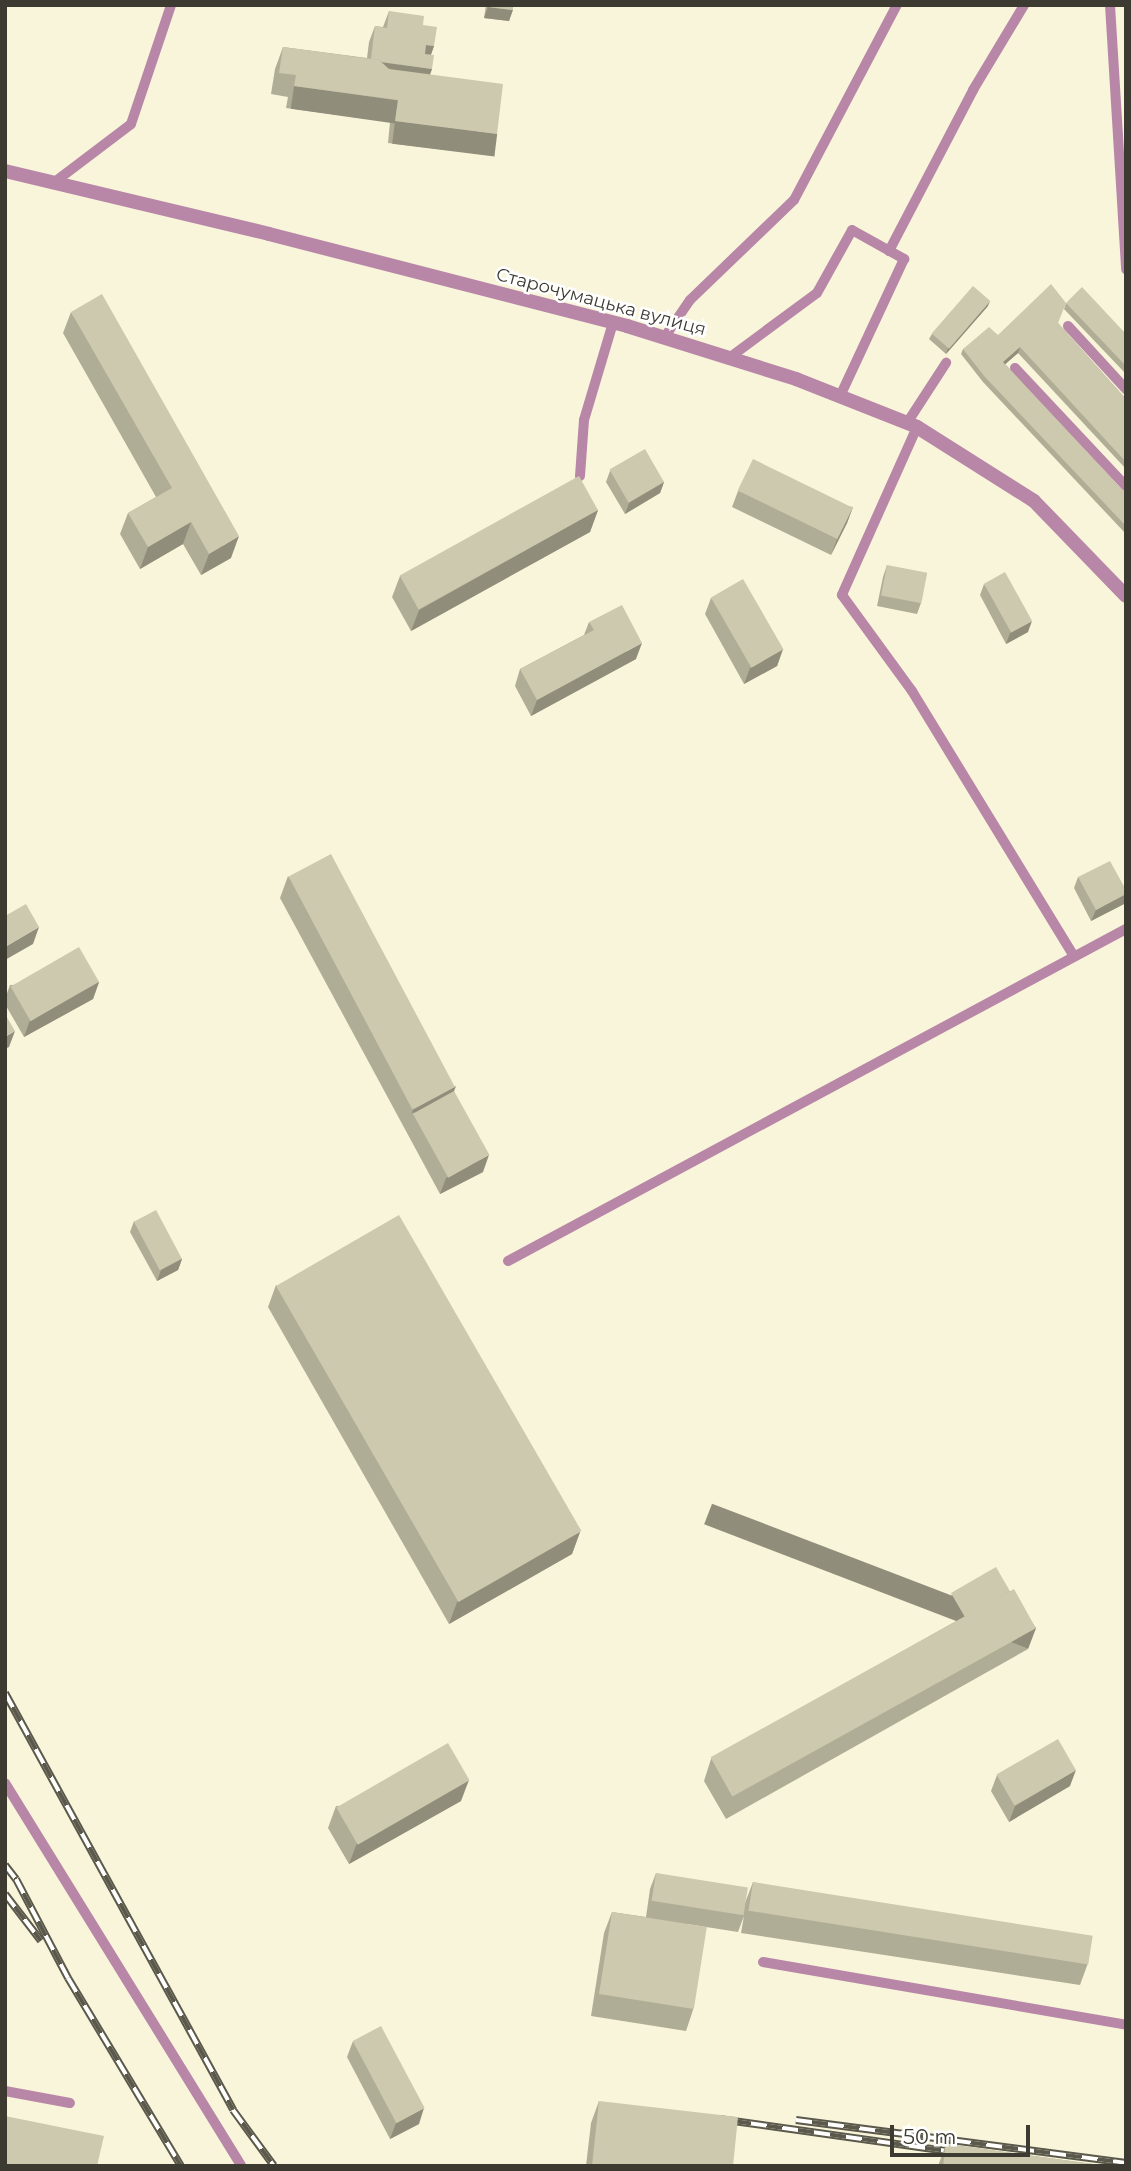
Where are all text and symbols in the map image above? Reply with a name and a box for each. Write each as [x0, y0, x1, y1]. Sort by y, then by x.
street label: Старочумацька вулиця [494, 264, 708, 340]
scale bar [893, 2112, 1033, 2156]
text: 50 m [903, 2124, 957, 2149]

